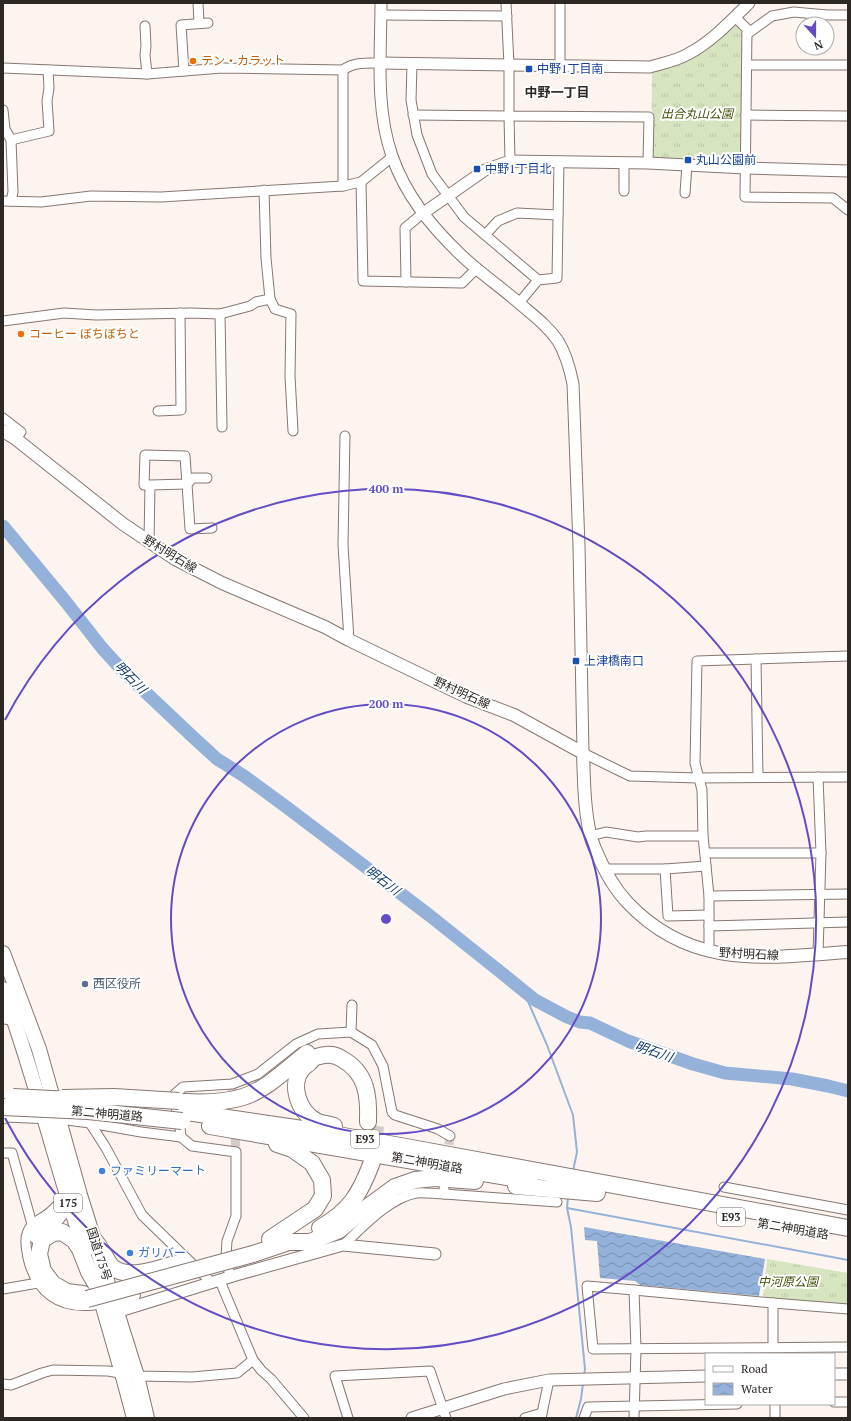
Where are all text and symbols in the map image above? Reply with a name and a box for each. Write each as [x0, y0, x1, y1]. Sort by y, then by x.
north arrow [795, 16, 835, 56]
text: N [812, 37, 825, 54]
place label: テン・カラット [201, 53, 285, 68]
marker: テン・カラット [188, 56, 198, 66]
place label: 中野1丁目南 [537, 61, 603, 76]
marker: 中野1丁目南 [524, 64, 534, 74]
district label: 中野一丁目 [524, 83, 590, 101]
park label: 出合丸山公園 [661, 106, 735, 121]
place label: 丸山公園前 [696, 152, 756, 167]
marker: 丸山公園前 [683, 155, 693, 165]
place label: 中野1丁目北 [485, 161, 551, 176]
marker: 中野1丁目北 [472, 164, 482, 174]
place label: コーヒー ぼちぼちと [29, 326, 140, 341]
marker: コーヒー ぼちぼちと [16, 329, 26, 339]
text: 400 m [369, 481, 403, 496]
street label: 野村明石線 [141, 532, 200, 575]
place label: 上津橋南口 [584, 653, 644, 668]
marker: 上津橋南口 [571, 656, 581, 666]
water label: 明石川 [111, 657, 153, 699]
street label: 野村明石線 [432, 673, 493, 712]
text: 200 m [369, 696, 403, 711]
water label: 明石川 [362, 861, 406, 900]
centre of rings [379, 912, 393, 926]
street label: 野村明石線 [719, 944, 779, 963]
place label: 西区役所 [93, 976, 141, 991]
marker: 西区役所 [80, 979, 90, 989]
water label: 明石川 [633, 1036, 677, 1067]
street label: 第二神明道路 [71, 1103, 144, 1124]
road number: E93 [351, 1130, 379, 1148]
street label: 第二神明道路 [390, 1149, 464, 1176]
place label: ファミリーマート [110, 1163, 206, 1178]
marker: ファミリーマート [97, 1166, 107, 1176]
road number: 175 [54, 1194, 82, 1212]
road number: E93 [717, 1208, 745, 1226]
street label: 第二神明道路 [756, 1215, 830, 1242]
street label: 国道175号 [84, 1225, 115, 1282]
place label: ガリバー [138, 1245, 186, 1260]
marker: ガリバー [125, 1248, 135, 1258]
park label: 中河原公園 [758, 1274, 820, 1289]
legend [705, 1353, 835, 1405]
text: Road [741, 1361, 768, 1376]
text: Water [741, 1381, 773, 1396]

